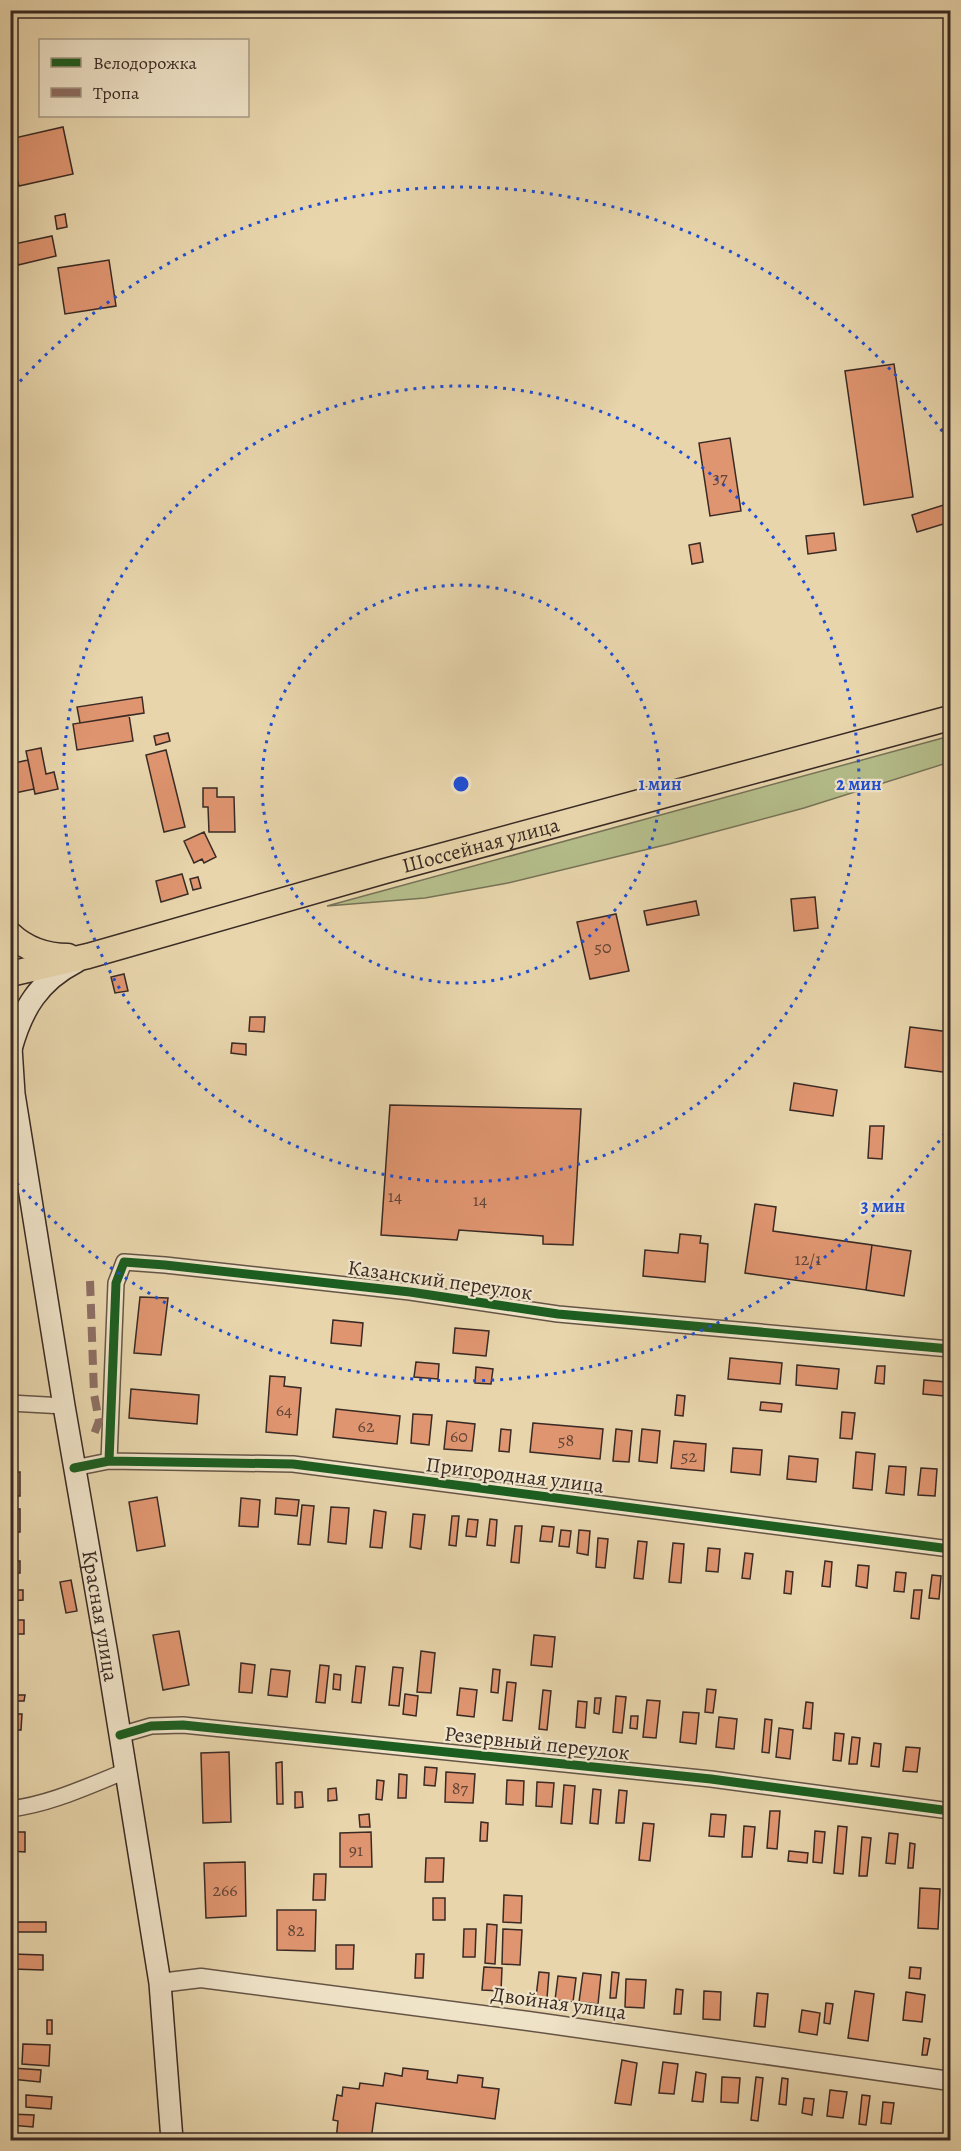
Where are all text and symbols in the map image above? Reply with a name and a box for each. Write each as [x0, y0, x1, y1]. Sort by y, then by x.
legend [39, 39, 249, 117]
text: Велодорожка [93, 51, 198, 75]
text: Тропа [93, 81, 140, 105]
house number: 37 [712, 465, 728, 489]
text: 1 мин [638, 772, 682, 796]
text: 2 мин [836, 772, 882, 796]
centre of rings [451, 774, 471, 794]
street label: Шоссейная улица [399, 810, 563, 880]
house number: 50 [594, 935, 612, 959]
house number: 14 [388, 1184, 402, 1208]
house number: 14 [473, 1188, 487, 1212]
text: 3 мин [861, 1194, 905, 1218]
house number: 12/1 [795, 1247, 821, 1271]
street label: Казанский переулок [346, 1253, 534, 1307]
house number: 64 [276, 1398, 292, 1422]
house number: 62 [358, 1414, 375, 1438]
house number: 60 [450, 1424, 468, 1448]
house number: 58 [558, 1428, 574, 1452]
house number: 52 [681, 1444, 698, 1468]
street label: Пригородная улица [424, 1450, 606, 1500]
street label: Красная улица [75, 1548, 125, 1684]
street label: Резервный переулок [443, 1719, 631, 1767]
house number: 87 [452, 1776, 469, 1800]
house number: 91 [349, 1838, 363, 1862]
house number: 266 [212, 1878, 238, 1902]
house number: 82 [287, 1918, 305, 1942]
street label: Двойная улица [490, 1980, 629, 2026]

